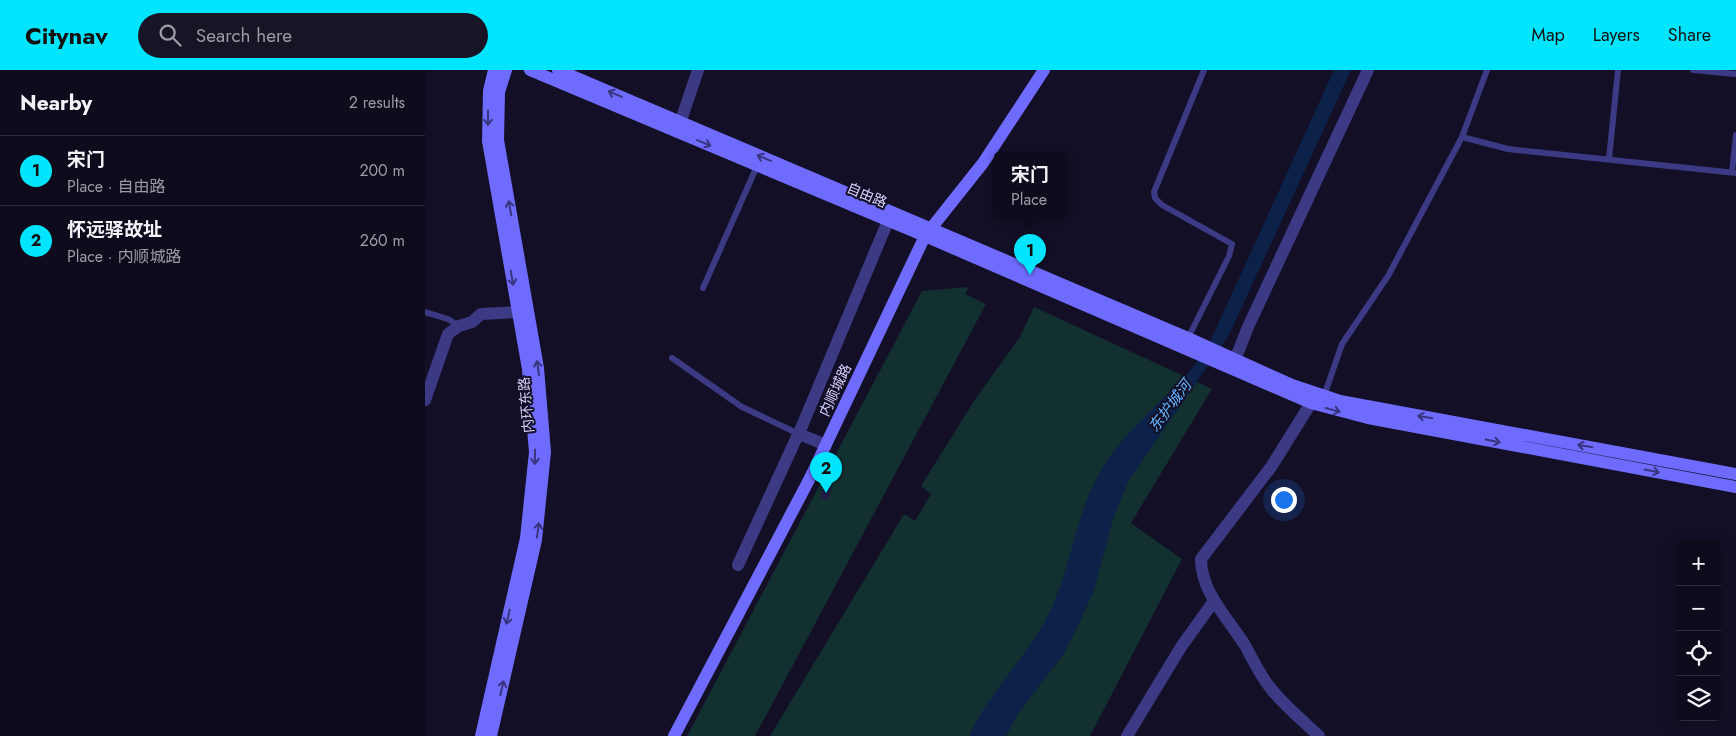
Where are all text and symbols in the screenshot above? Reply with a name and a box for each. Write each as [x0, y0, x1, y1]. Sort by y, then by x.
search box [138, 13, 488, 58]
text: Citynav [25, 18, 108, 53]
icon: search [156, 21, 184, 49]
text: Search here [196, 22, 292, 49]
text: Map [1531, 22, 1565, 48]
text: Layers [1593, 22, 1640, 48]
text: Share [1668, 22, 1711, 48]
text: Nearby [20, 88, 92, 118]
one-way arrow [608, 89, 623, 98]
text: 2 results [349, 91, 405, 114]
one-way arrow [483, 110, 493, 126]
one-way arrow [697, 140, 712, 149]
text: 宋门 [67, 146, 105, 173]
one-way arrow [757, 152, 772, 162]
popup [994, 152, 1066, 217]
text: 1 [32, 159, 40, 182]
text: 200 m [359, 159, 405, 182]
text: 宋门 [1011, 161, 1049, 188]
text: Place · 自由路 [67, 175, 165, 198]
street label: 自由路 [844, 178, 890, 212]
text: Place [1011, 188, 1047, 211]
one-way arrow [505, 200, 515, 216]
text: 怀远驿故址 [67, 216, 162, 243]
text: 2 [31, 229, 41, 252]
text: 260 m [360, 229, 405, 252]
pin: 1 [1014, 234, 1046, 275]
text: Place · 内顺城路 [67, 245, 181, 268]
one-way arrow [508, 270, 518, 286]
street label: 内顺城路 [814, 360, 856, 420]
one-way arrow [533, 361, 543, 377]
water label: 东护城河 [1143, 373, 1199, 437]
street label: 内环东路 [514, 376, 538, 434]
one-way arrow [1325, 405, 1341, 415]
one-way arrow [1417, 411, 1433, 421]
one-way arrow [1484, 437, 1500, 447]
one-way arrow [1577, 441, 1593, 451]
one-way arrow [530, 448, 539, 464]
pin: 2 [810, 452, 842, 493]
one-way arrow [1644, 467, 1660, 477]
your location [1271, 487, 1297, 513]
one-way arrow [533, 522, 543, 538]
map controls [1676, 541, 1721, 721]
button: + [1676, 541, 1721, 586]
button: − [1676, 586, 1721, 631]
one-way arrow [503, 608, 512, 624]
button: locate [1676, 631, 1721, 676]
button: layers [1676, 676, 1721, 721]
one-way arrow [498, 681, 507, 697]

